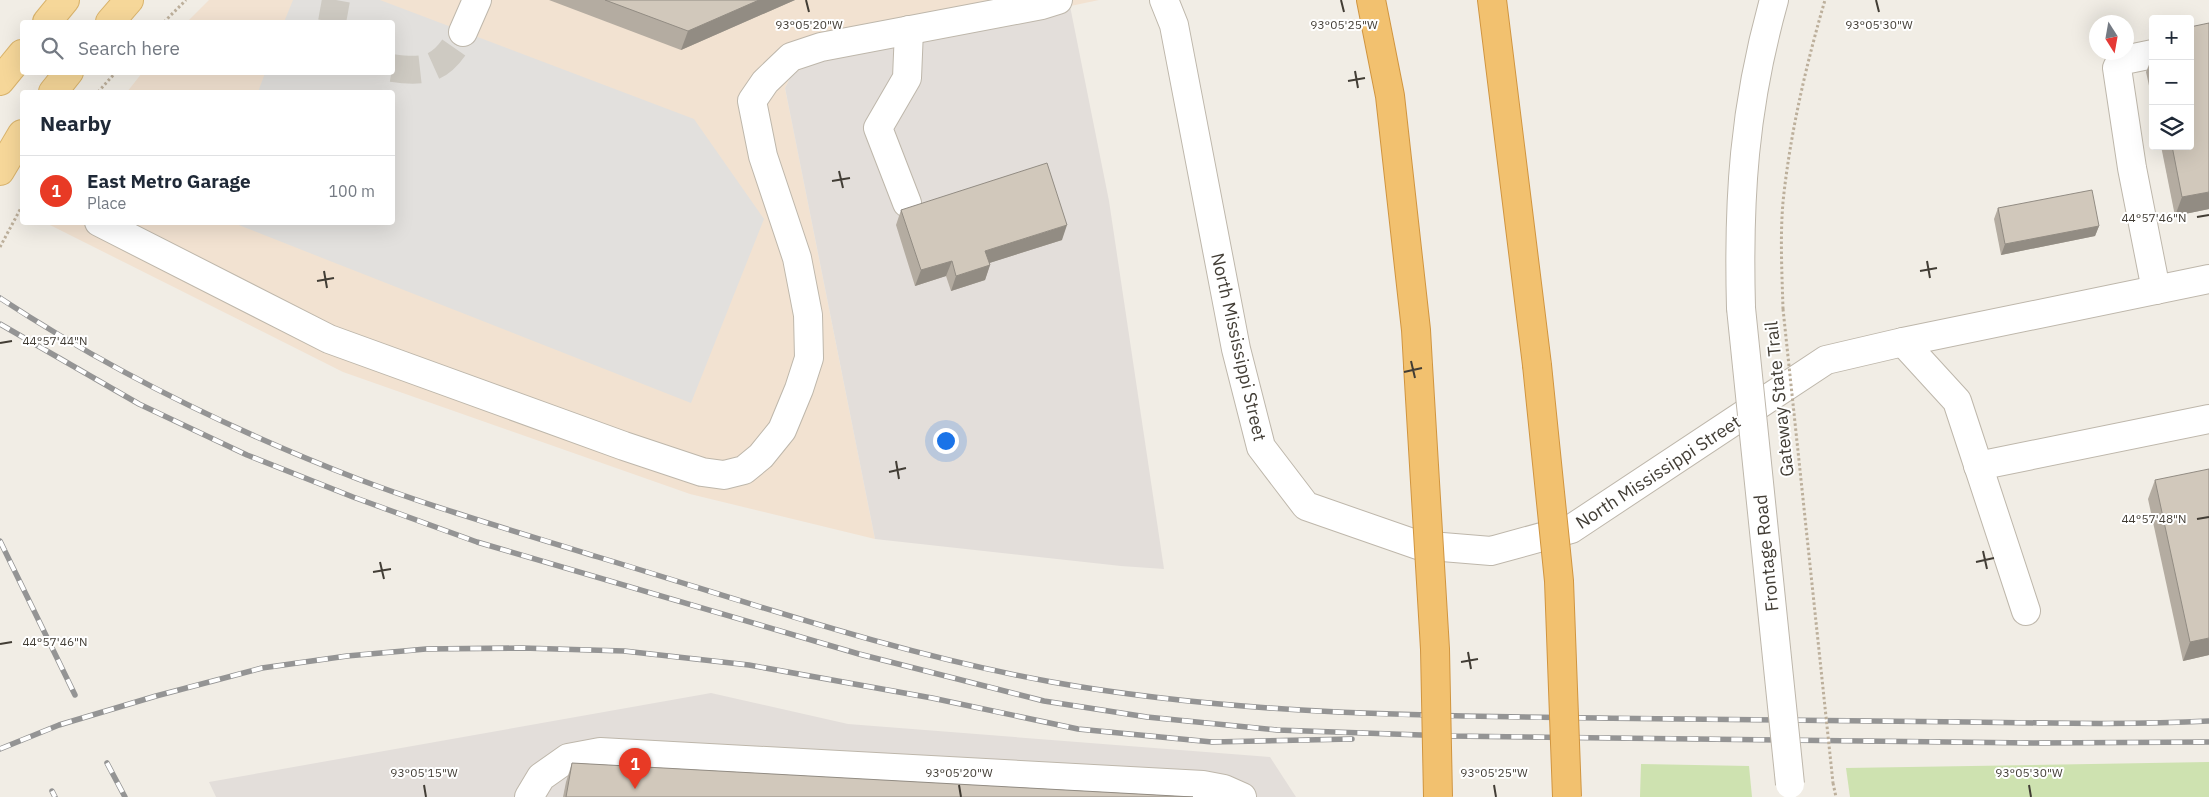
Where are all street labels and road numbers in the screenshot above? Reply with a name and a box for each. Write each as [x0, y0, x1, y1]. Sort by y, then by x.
street label: North Mississippi Street [1206, 251, 1272, 443]
street label: Gateway State Trail [1759, 320, 1799, 478]
street label: North Mississippi Street [1571, 410, 1745, 534]
street label: Frontage Road [1748, 493, 1784, 613]

